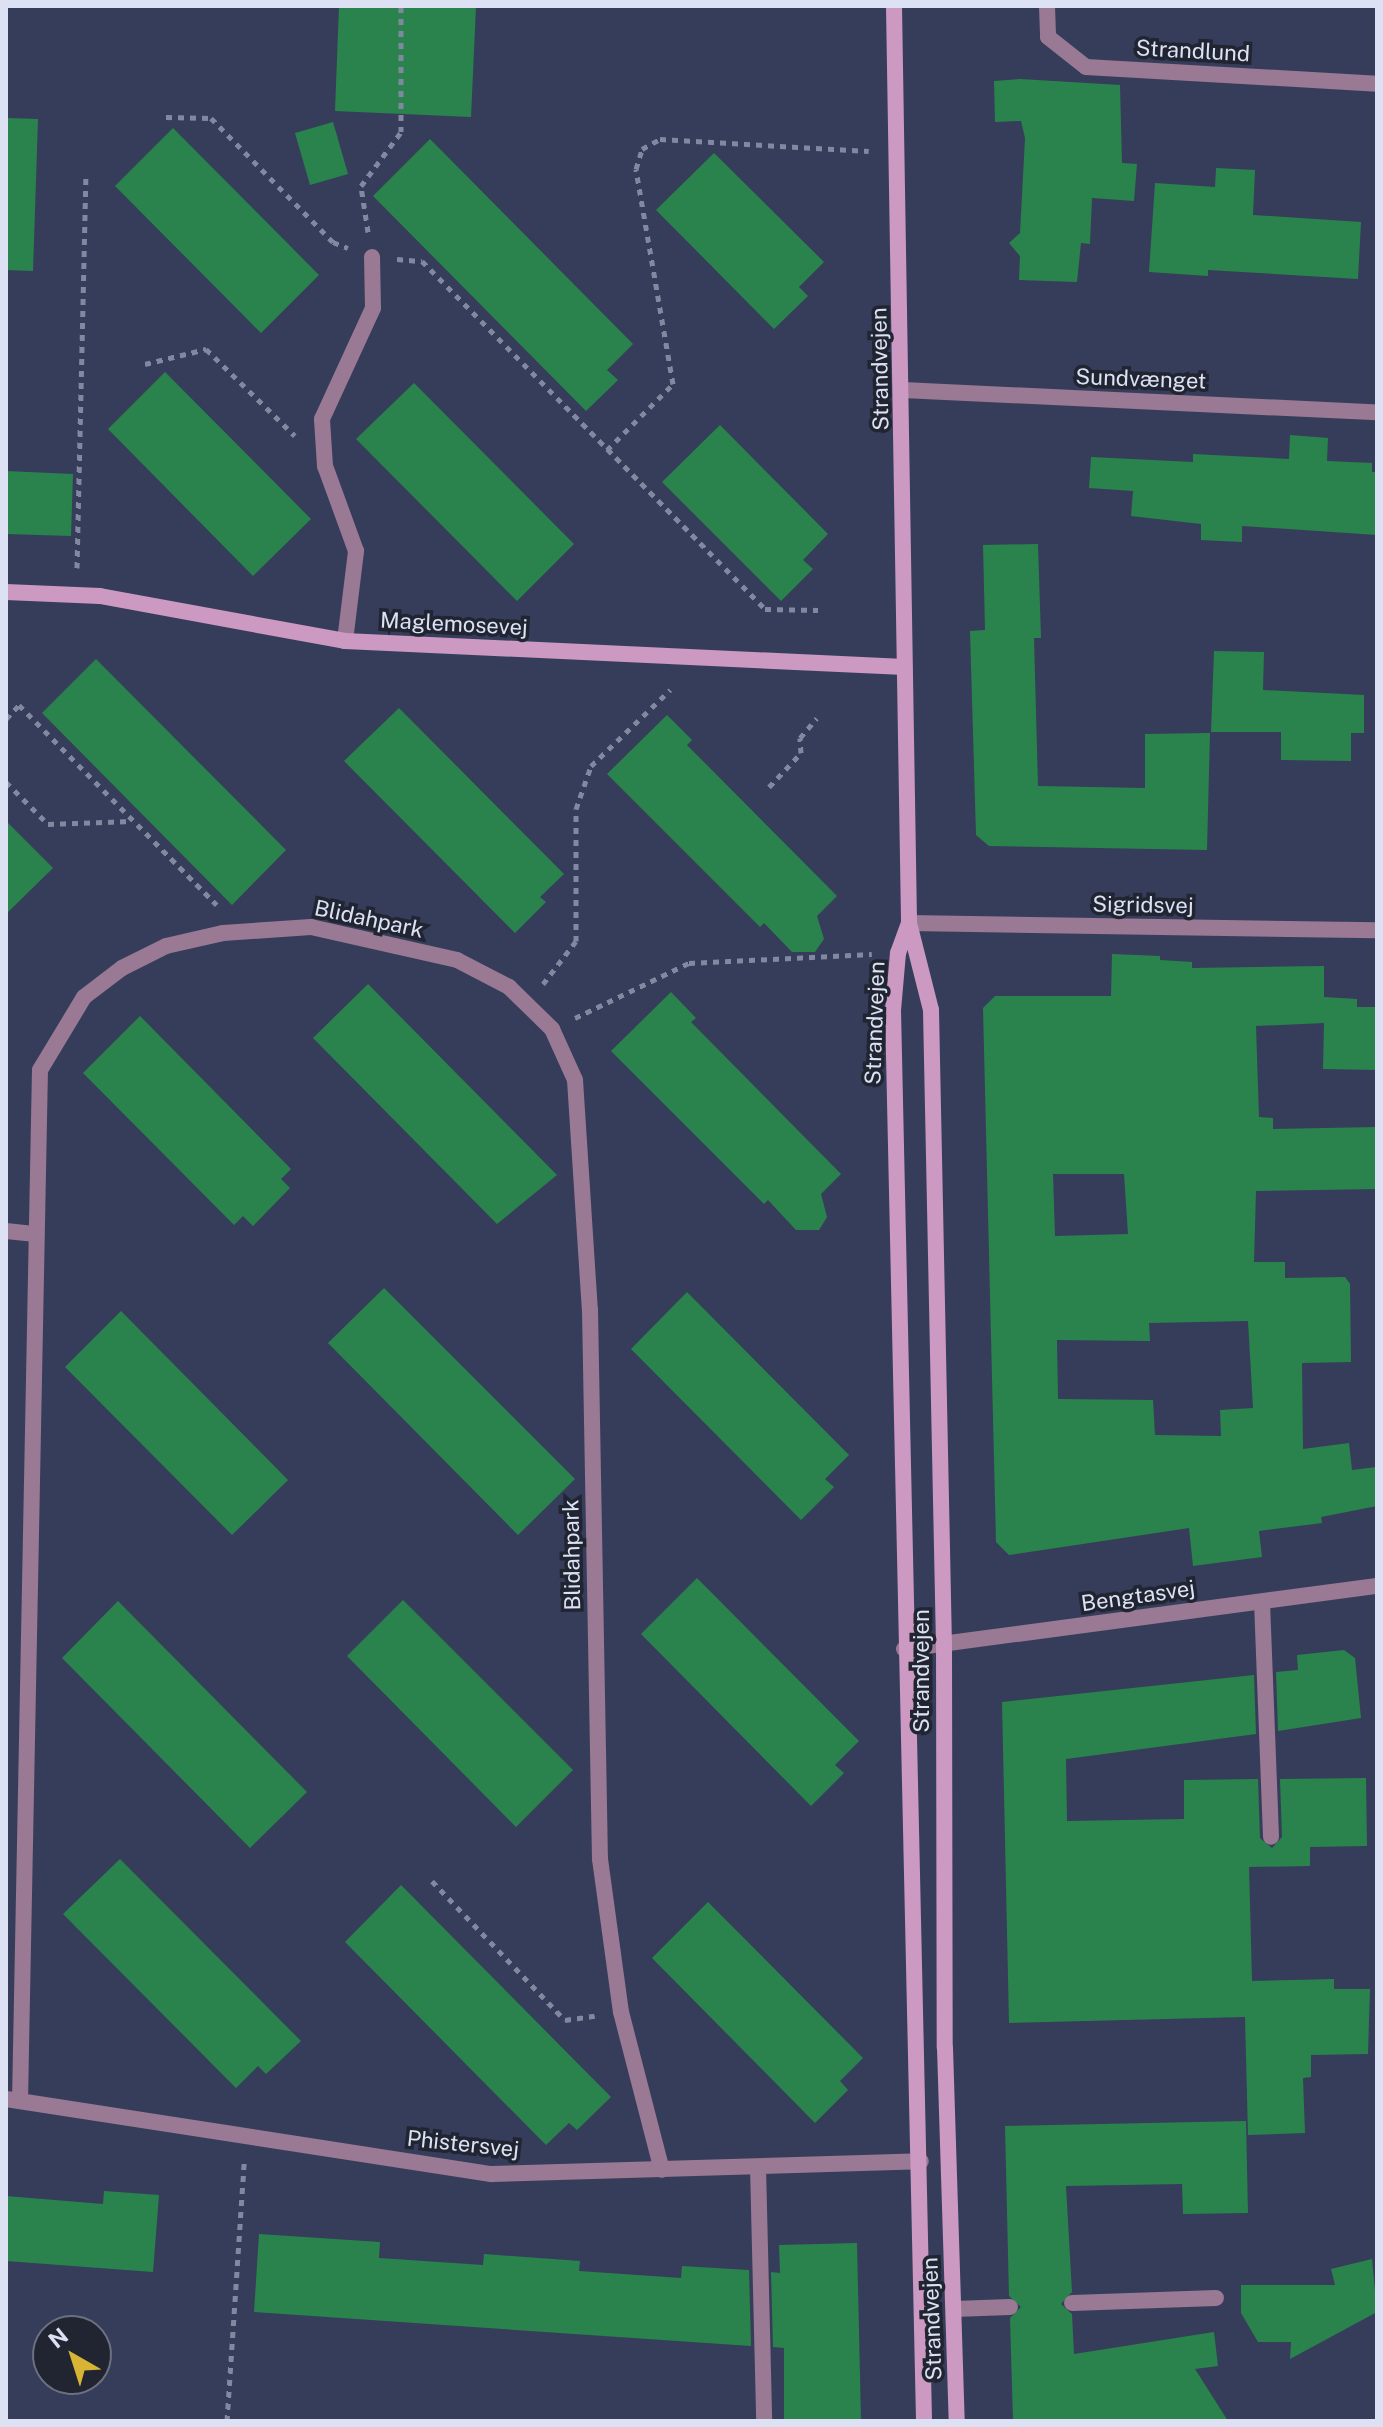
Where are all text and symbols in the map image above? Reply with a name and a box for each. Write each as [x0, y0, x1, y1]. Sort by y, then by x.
street label: Strandlund [1135, 35, 1251, 67]
street label: Strandvejen [866, 307, 894, 431]
street label: Sundvænget [1075, 364, 1207, 394]
street label: Maglemosevej [380, 607, 528, 641]
street label: Sigridsvej [1092, 891, 1194, 919]
street label: Blidahpark [312, 895, 426, 943]
street label: Strandvejen [860, 961, 890, 1085]
street label: Blidahpark [558, 1499, 586, 1611]
street label: Bengtasvej [1079, 1575, 1197, 1617]
street label: Strandvejen [909, 1609, 935, 1733]
street label: Phistersvej [406, 2125, 520, 2163]
street label: Strandvejen [917, 2257, 947, 2381]
north arrow [32, 2315, 112, 2395]
text: N [43, 2322, 73, 2353]

